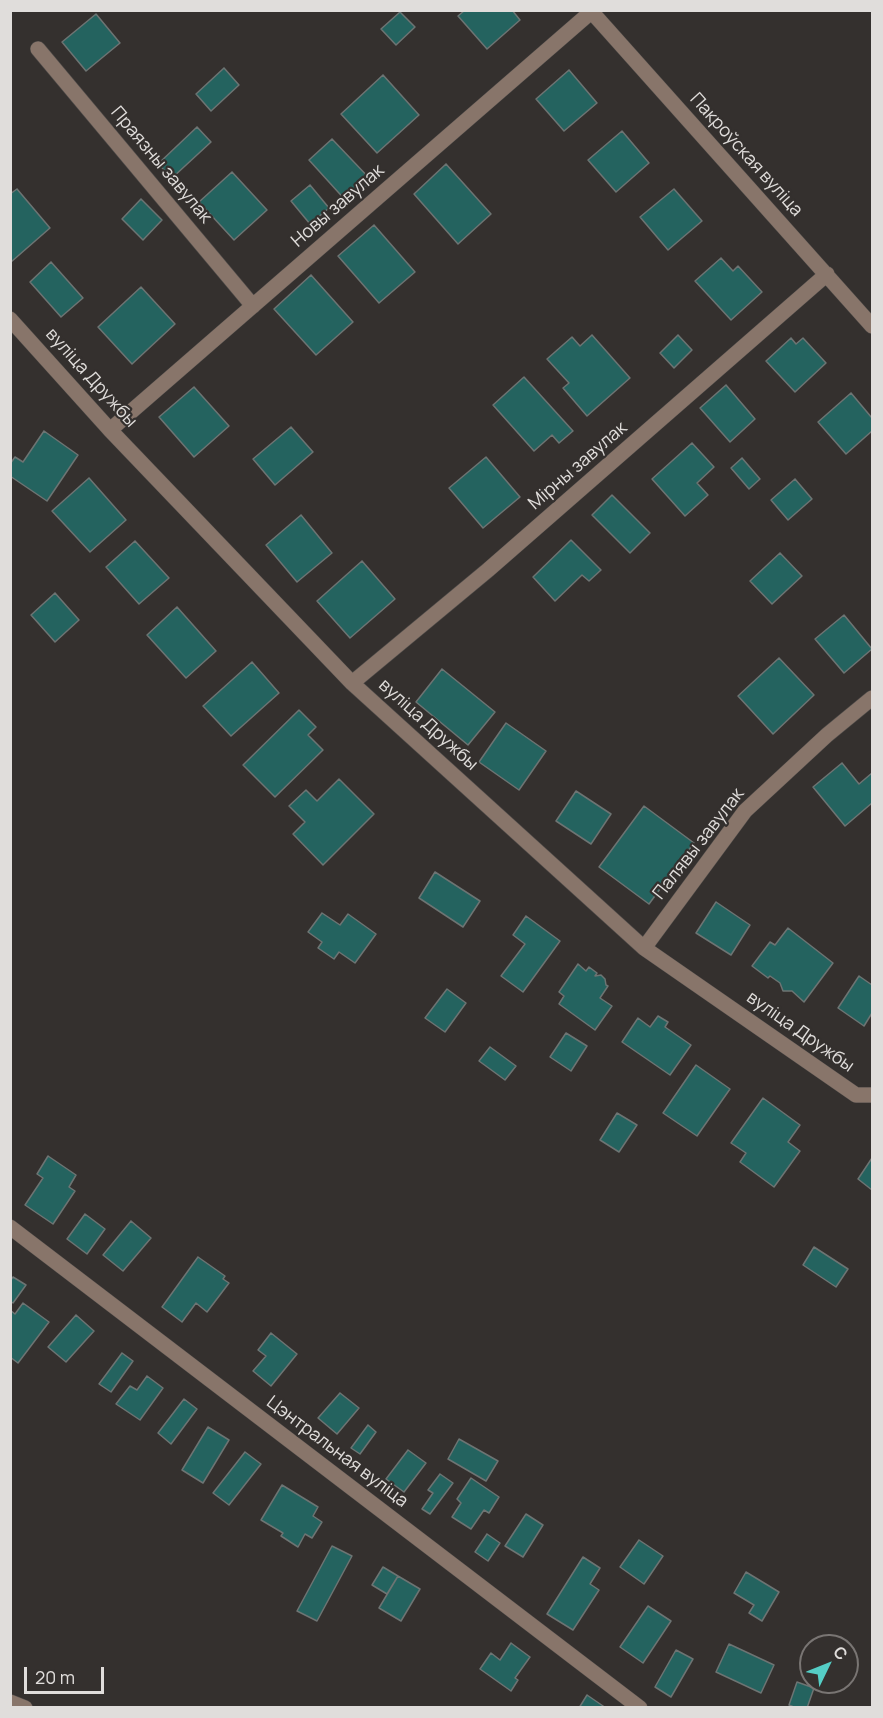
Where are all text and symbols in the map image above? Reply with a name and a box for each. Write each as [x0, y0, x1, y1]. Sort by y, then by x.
street label: Пакроўская вуліца [685, 89, 807, 221]
street label: Праязны завулак [106, 102, 216, 228]
street label: Новы завулак [287, 160, 389, 252]
street label: вуліца Дружбы [41, 324, 141, 432]
street label: Мірны завулак [524, 417, 632, 515]
street label: вуліца Дружбы [374, 675, 482, 775]
street label: Палявы завулак [649, 784, 749, 904]
street label: вуліца Дружбы [742, 987, 858, 1077]
street label: Цэнтральная вуліца [262, 1392, 412, 1512]
north arrow [799, 1634, 859, 1694]
text: С [829, 1641, 853, 1665]
scale bar [27, 1655, 106, 1693]
text: 20 m [35, 1665, 75, 1689]

